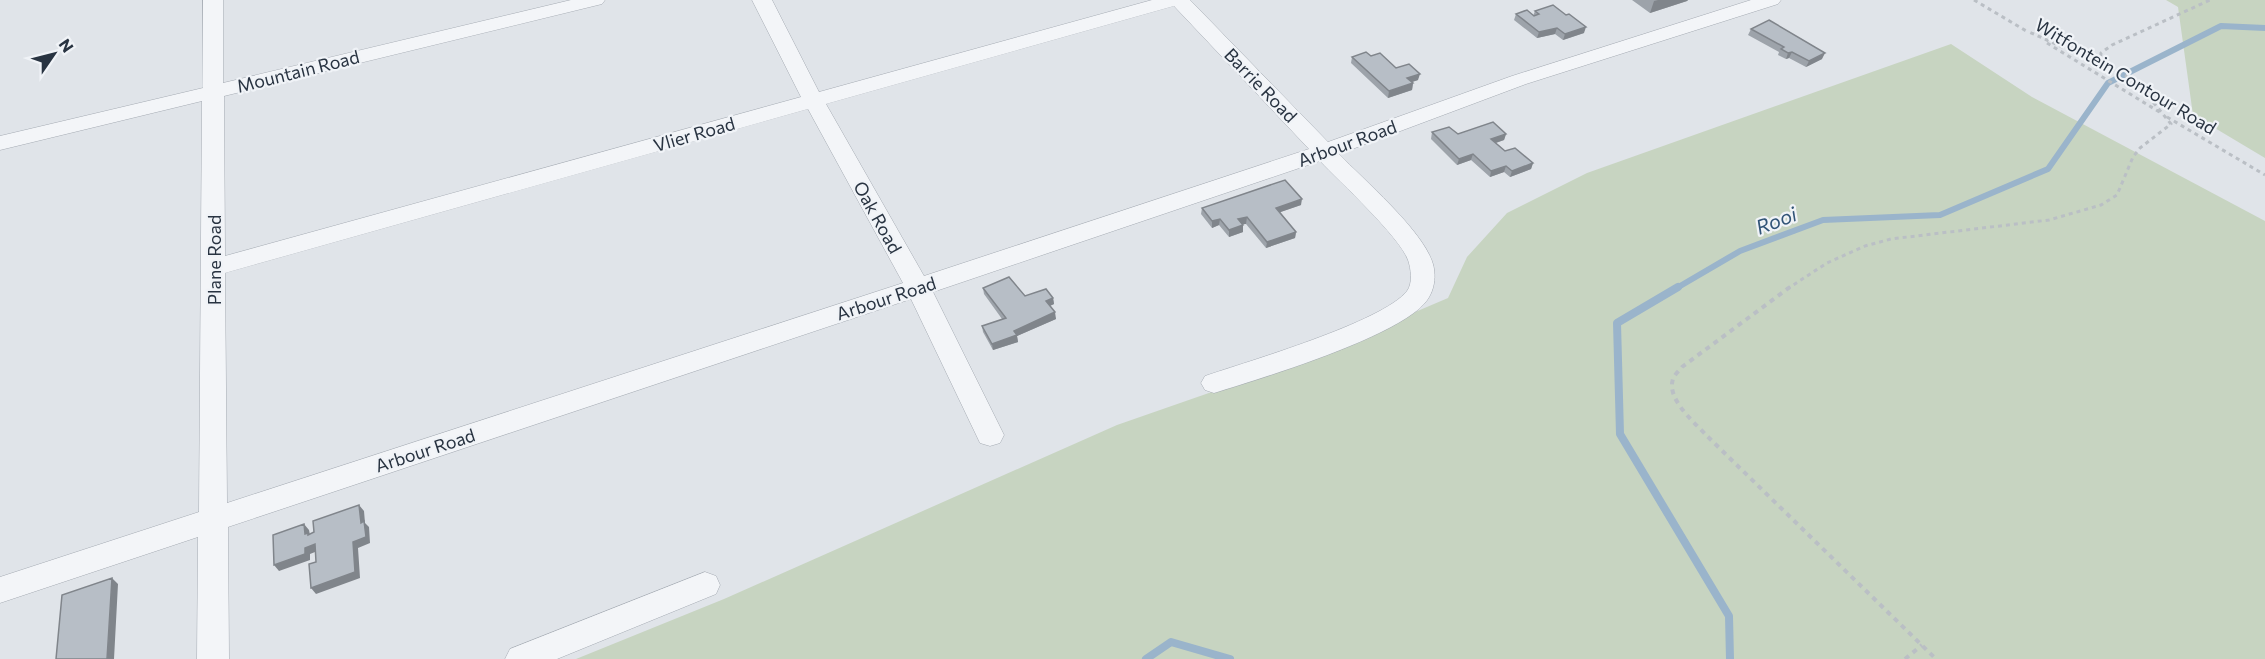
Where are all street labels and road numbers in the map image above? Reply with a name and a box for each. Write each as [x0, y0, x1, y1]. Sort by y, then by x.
street label: Witfontein Contour Road [2031, 13, 2221, 139]
street label: Barrie Road [1220, 43, 1302, 127]
street label: Mountain Road [234, 45, 362, 97]
street label: Vlier Road [651, 112, 737, 156]
street label: Arbour Road [1294, 115, 1400, 171]
street label: Oak Road [849, 177, 907, 257]
street label: Plane Road [203, 215, 225, 305]
street label: Arbour Road [833, 272, 939, 324]
street label: Arbour Road [372, 424, 478, 476]

